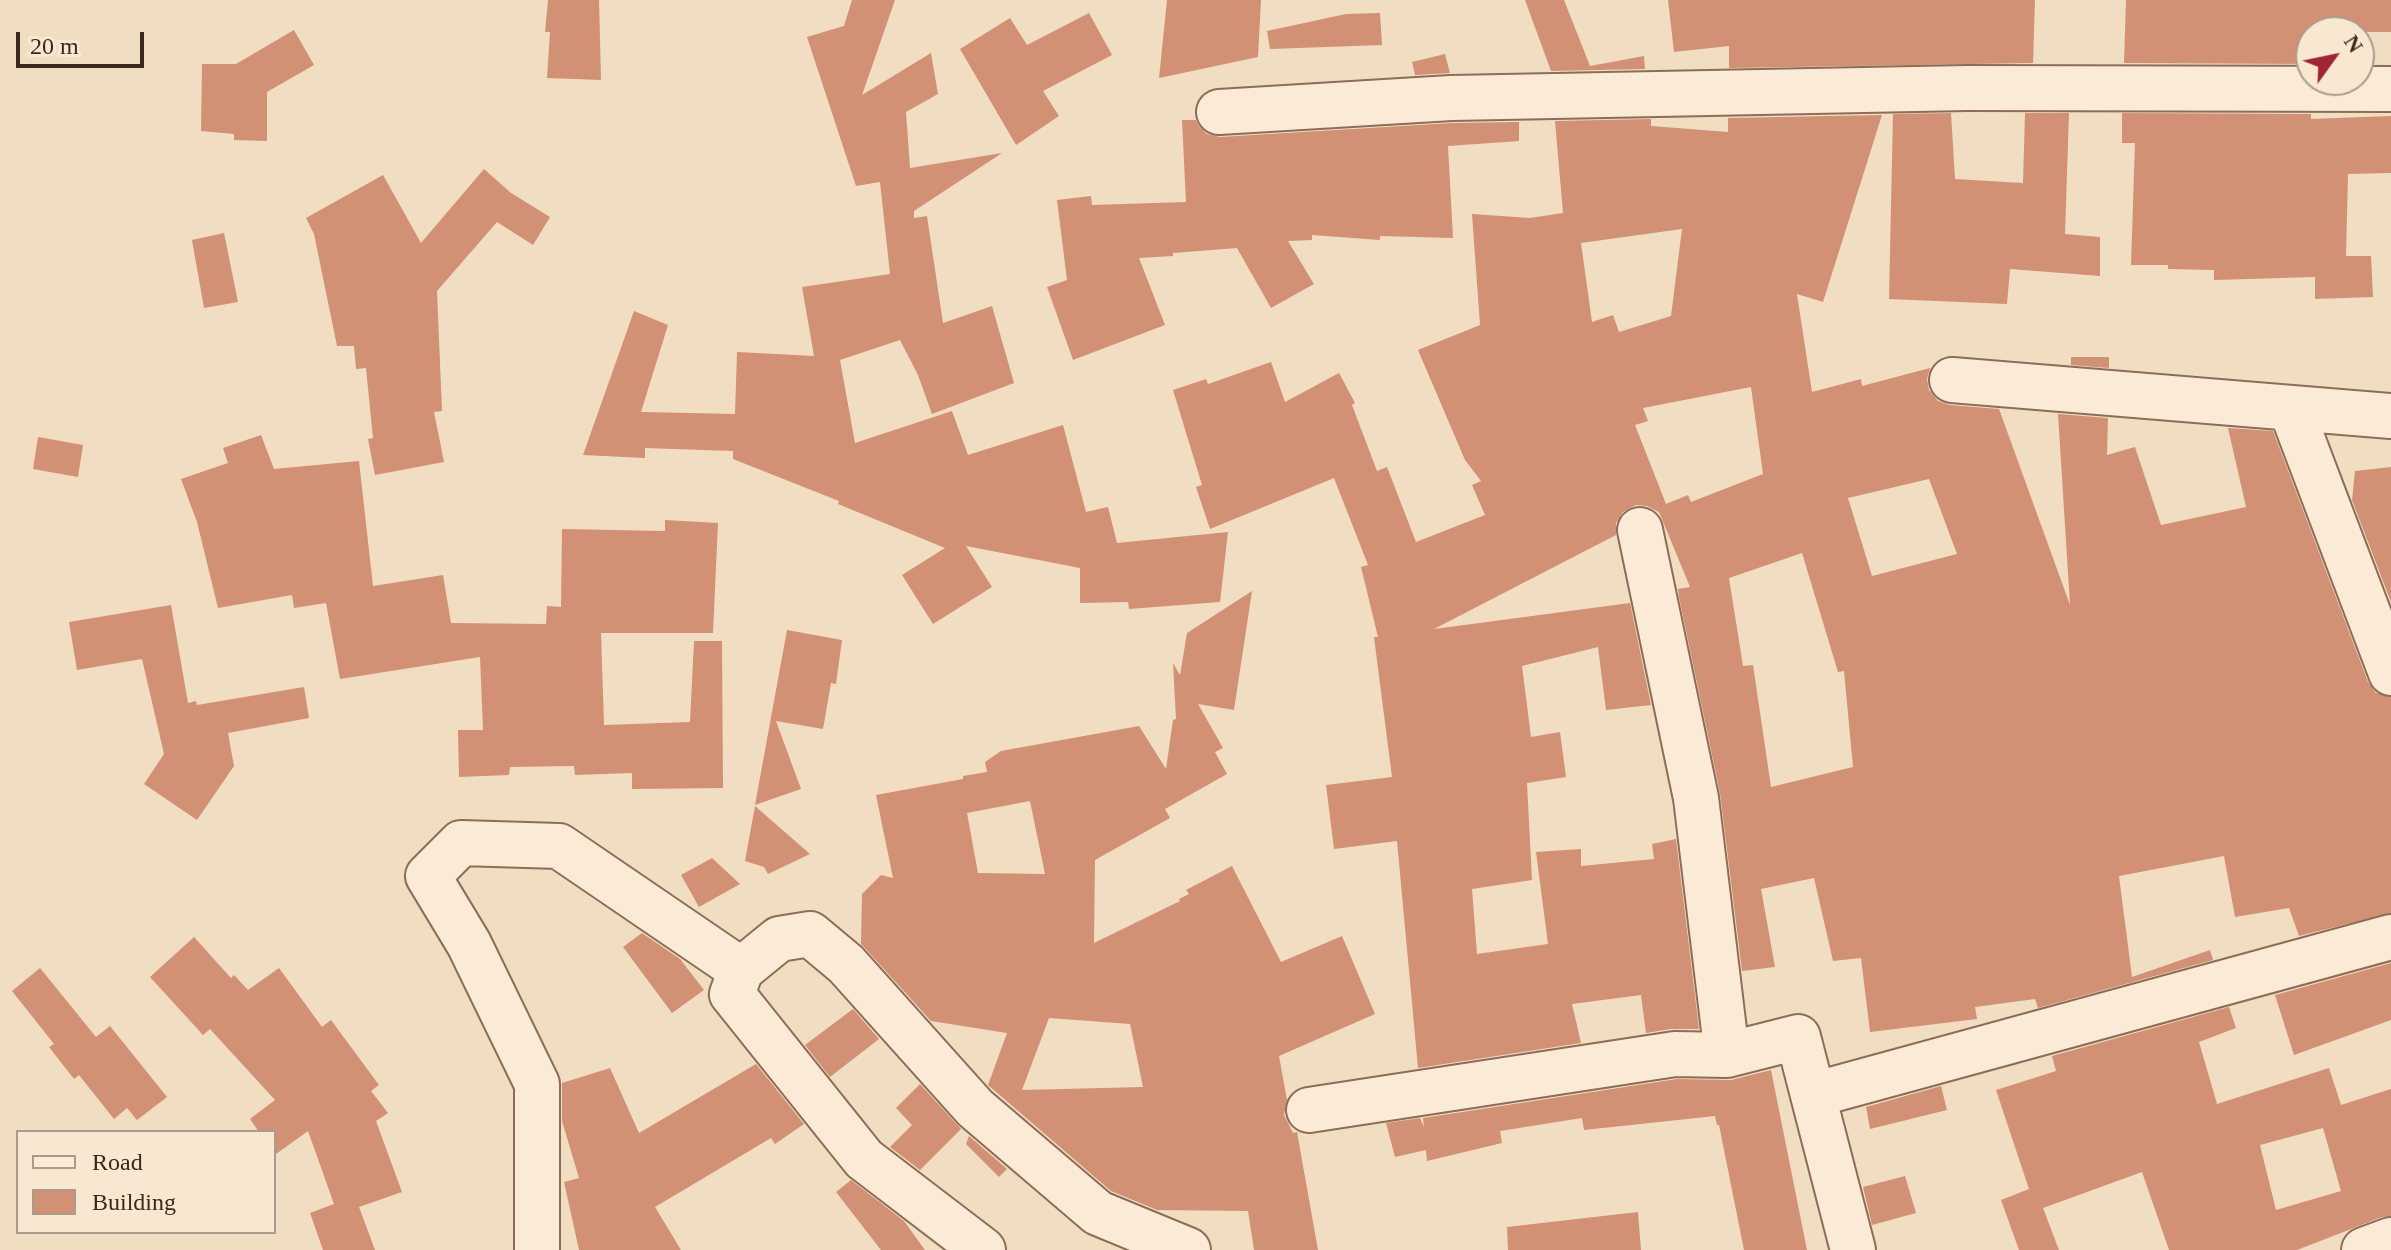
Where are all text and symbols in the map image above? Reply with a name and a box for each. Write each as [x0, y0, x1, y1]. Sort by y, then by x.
scale bar [20, 16, 148, 66]
north arrow [2295, 16, 2375, 96]
text: N [2339, 30, 2369, 57]
text: 20 m [30, 33, 79, 59]
legend [16, 1130, 276, 1234]
text: Road [92, 1149, 143, 1175]
text: Building [92, 1189, 176, 1215]

